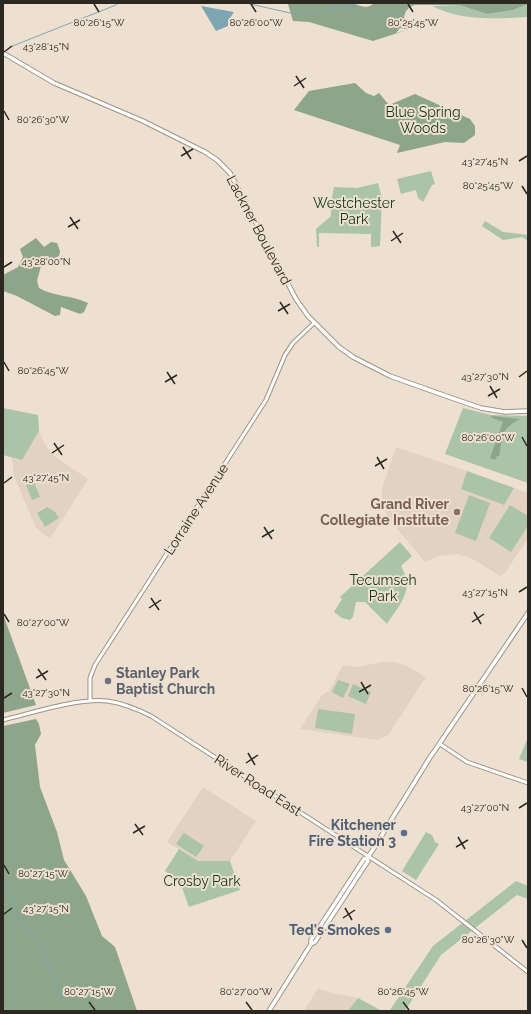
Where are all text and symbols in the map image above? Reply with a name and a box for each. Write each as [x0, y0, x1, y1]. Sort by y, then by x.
text: 80°26'15"W [74, 17, 125, 28]
text: 80°26'00"W [229, 17, 283, 28]
text: 80°25'45"W [388, 17, 439, 28]
text: 43°28'15"N [23, 41, 69, 52]
park label: Blue Spring Woods [385, 104, 461, 136]
text: 80°26'30"W [17, 114, 70, 125]
text: 43°27'45"N [462, 156, 508, 167]
street label: Lackner Boulevard [223, 173, 295, 287]
text: 80°25'45"W [463, 180, 514, 191]
park label: Westchester Park [313, 195, 395, 227]
text: 43°28'00"N [21, 256, 71, 267]
text: 80°26'45"W [17, 365, 69, 376]
text: 43°27'30"N [461, 371, 509, 382]
text: 80°26'00"W [461, 432, 515, 443]
street label: Lorraine Avenue [161, 460, 231, 558]
text: 43°27'45"N [23, 472, 69, 483]
place label: Grand River Collegiate Institute [320, 496, 450, 528]
marker: Grand River Collegiate Institute [452, 507, 462, 517]
park label: Tecumseh Park [349, 572, 417, 604]
text: 43°27'15"N [462, 587, 508, 598]
text: 80°27'00"W [17, 617, 70, 628]
place label: Stanley Park Baptist Church [116, 665, 215, 697]
marker: Stanley Park Baptist Church [103, 676, 113, 686]
text: 80°26'15"W [463, 683, 514, 694]
text: 43°27'30"N [22, 687, 70, 698]
street label: River Road East [212, 751, 305, 819]
text: 43°27'00"N [461, 802, 509, 813]
place label: Kitchener Fire Station 3 [309, 817, 397, 849]
marker: Kitchener Fire Station 3 [399, 828, 409, 838]
text: 80°27'15"W [18, 868, 69, 879]
park label: Crosby Park [163, 873, 241, 889]
text: 43°27'15"N [23, 903, 69, 914]
place label: Ted's Smokes [289, 922, 380, 938]
marker: Ted's Smokes [383, 925, 393, 935]
text: 80°26'30"W [462, 934, 515, 945]
text: 80°27'15"W [64, 986, 115, 997]
text: 80°27'00"W [220, 986, 273, 997]
text: 80°26'45"W [377, 986, 429, 997]

